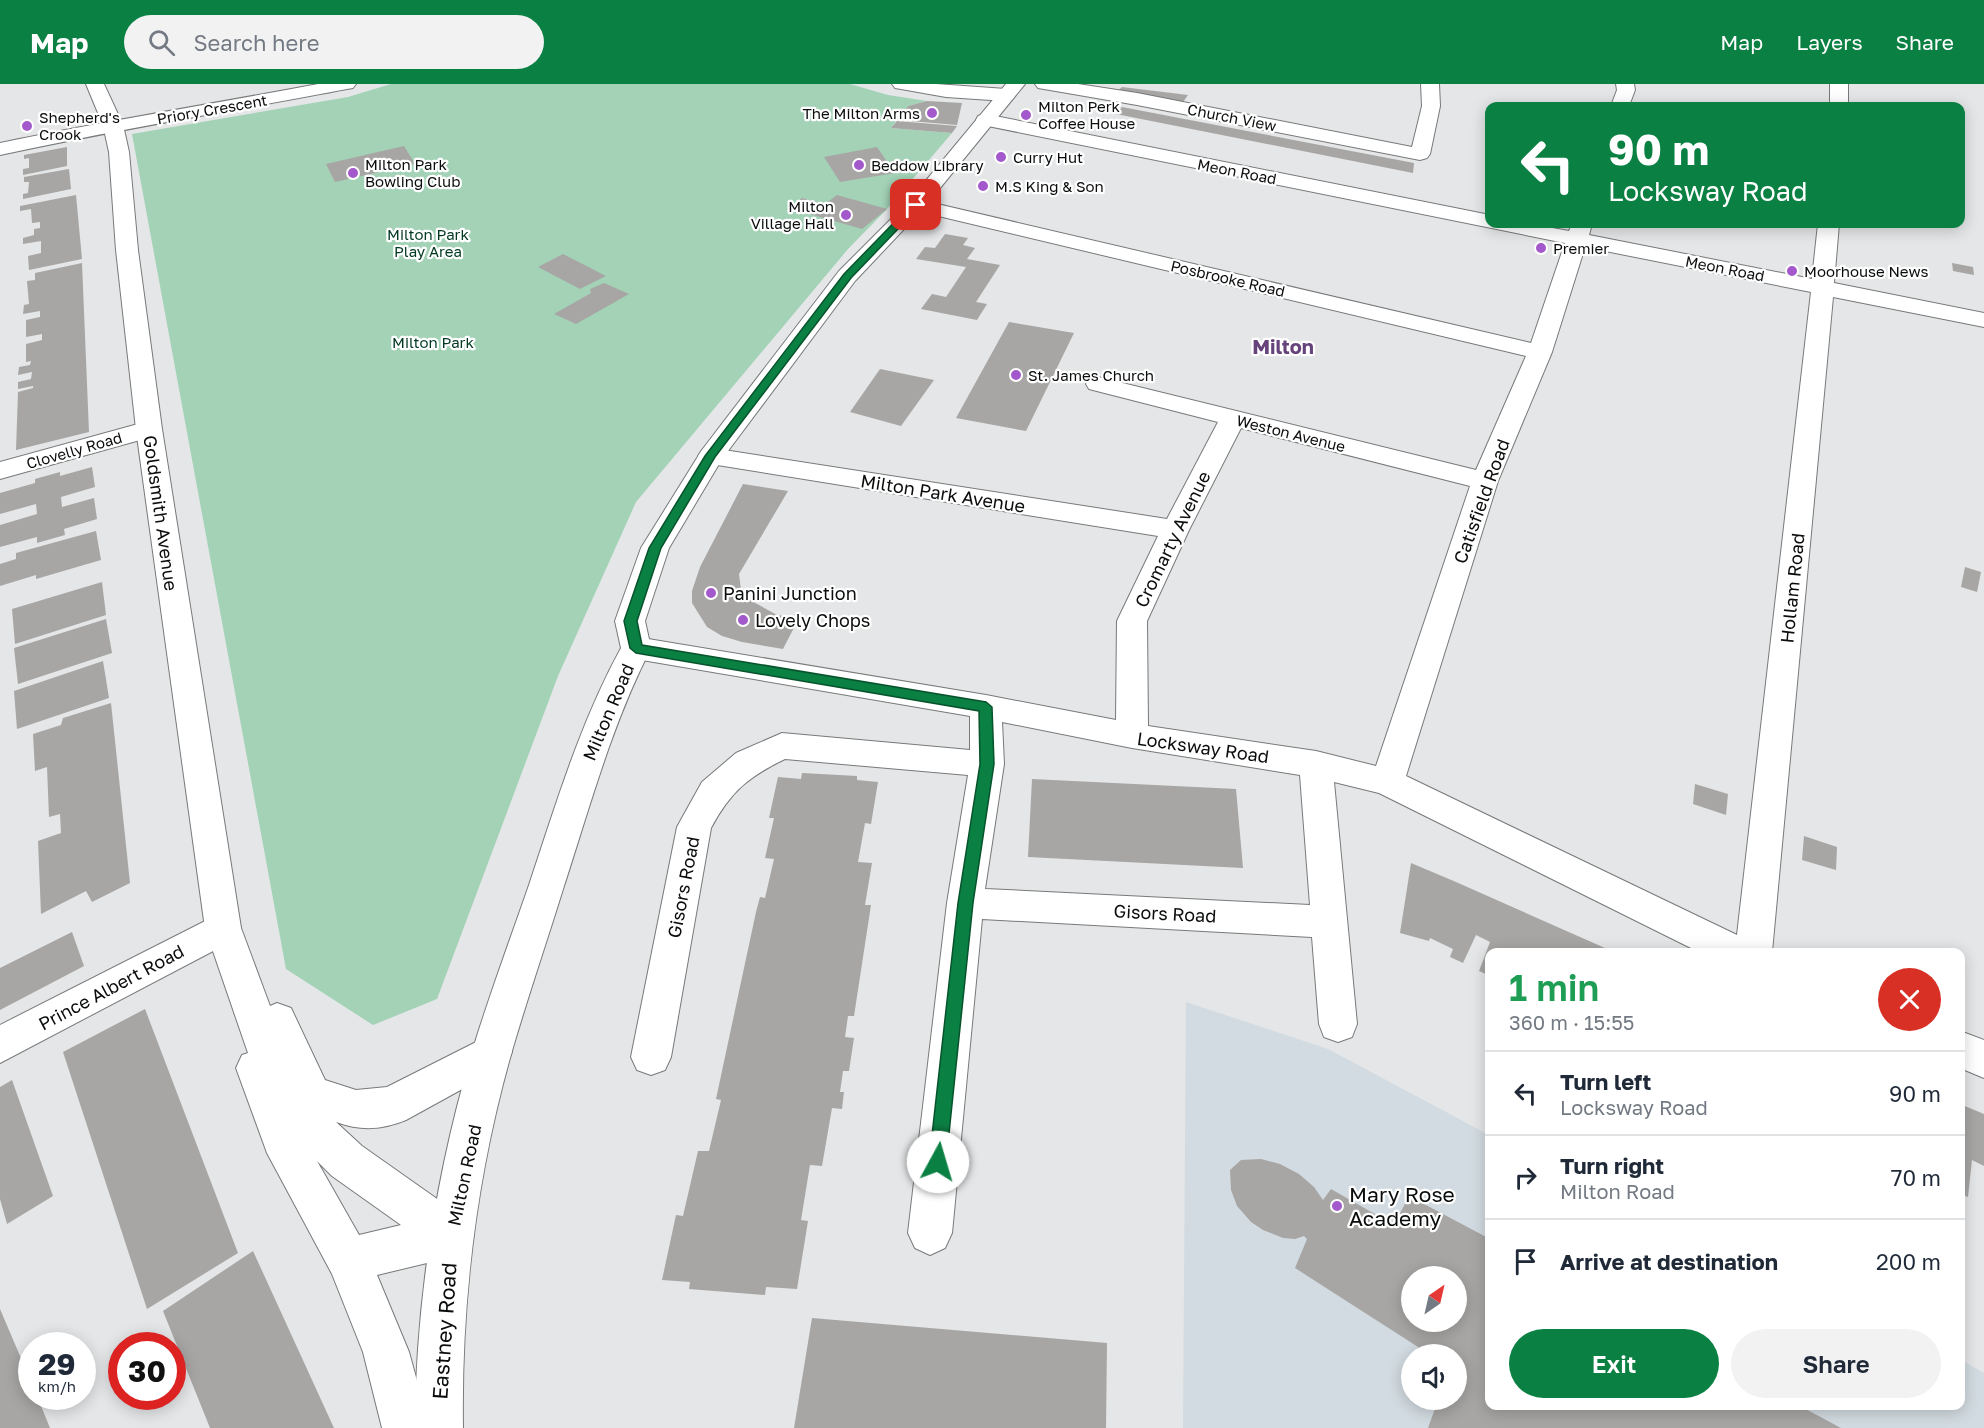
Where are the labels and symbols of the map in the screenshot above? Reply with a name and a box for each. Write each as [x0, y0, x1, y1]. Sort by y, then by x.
street label: Priory Crescent [155, 90, 269, 128]
place label: Milton Perk Coffee House [1038, 97, 1136, 132]
street label: Church View [1186, 100, 1278, 134]
place label: The Milton Arms [803, 104, 920, 122]
marker: The Milton Arms [925, 106, 939, 120]
place label: Shepherd's Crook [39, 108, 120, 143]
marker: Milton Perk Coffee House [1019, 108, 1033, 122]
marker: Shepherd's Crook [20, 119, 34, 133]
place label: Curry Hut [1013, 148, 1083, 166]
marker: Curry Hut [994, 150, 1008, 164]
place label: Milton Park Bowling Club [365, 155, 460, 190]
street label: Meon Road [1196, 155, 1278, 187]
place label: Beddow Library [871, 156, 984, 174]
marker: Beddow Library [852, 158, 866, 172]
marker: Milton Park Bowling Club [346, 166, 360, 180]
place label: M.S King & Son [995, 177, 1104, 195]
pin [890, 179, 941, 230]
marker: M.S King & Son [976, 179, 990, 193]
place label: Milton Village Hall [751, 197, 834, 232]
marker: Milton Village Hall [839, 208, 853, 222]
park label: Milton Park Play Area [387, 225, 469, 260]
place label: Premier [1553, 239, 1609, 257]
marker: Premier [1534, 241, 1548, 255]
street label: Meon Road [1684, 252, 1766, 284]
street label: Posbrooke Road [1169, 256, 1287, 300]
place label: Moorhouse News [1804, 262, 1929, 280]
marker: Moorhouse News [1785, 264, 1799, 278]
park label: Milton Park [392, 333, 474, 351]
district label: Milton [1252, 334, 1314, 358]
place label: St. James Church [1028, 366, 1154, 384]
marker: St. James Church [1009, 368, 1023, 382]
street label: Weston Avenue [1235, 411, 1347, 455]
street label: Clovelly Road [24, 428, 124, 472]
street label: Goldsmith Avenue [139, 434, 183, 592]
street label: Catisfield Road [1448, 436, 1514, 566]
street label: Cromarty Avenue [1129, 467, 1215, 611]
street label: Milton Park Avenue [859, 469, 1027, 517]
street label: Hollam Road [1775, 532, 1809, 644]
place label: Panini Junction [723, 582, 857, 604]
marker: Panini Junction [704, 586, 718, 600]
place label: Lovely Chops [755, 609, 870, 631]
marker: Lovely Chops [736, 613, 750, 627]
street label: Milton Road [578, 660, 638, 764]
street label: Locksway Road [1136, 727, 1270, 767]
street label: Gisors Road [662, 834, 704, 940]
street label: Gisors Road [1113, 899, 1217, 927]
street label: Prince Albert Road [34, 939, 188, 1035]
street label: Milton Road [442, 1122, 486, 1228]
position arrow [906, 1130, 970, 1194]
place label: Mary Rose Academy [1349, 1181, 1455, 1231]
marker: Mary Rose Academy [1330, 1199, 1344, 1213]
street label: Eastney Road [426, 1262, 462, 1400]
north arrow [1401, 1266, 1467, 1332]
speed limit sign: 30 [108, 1332, 186, 1410]

